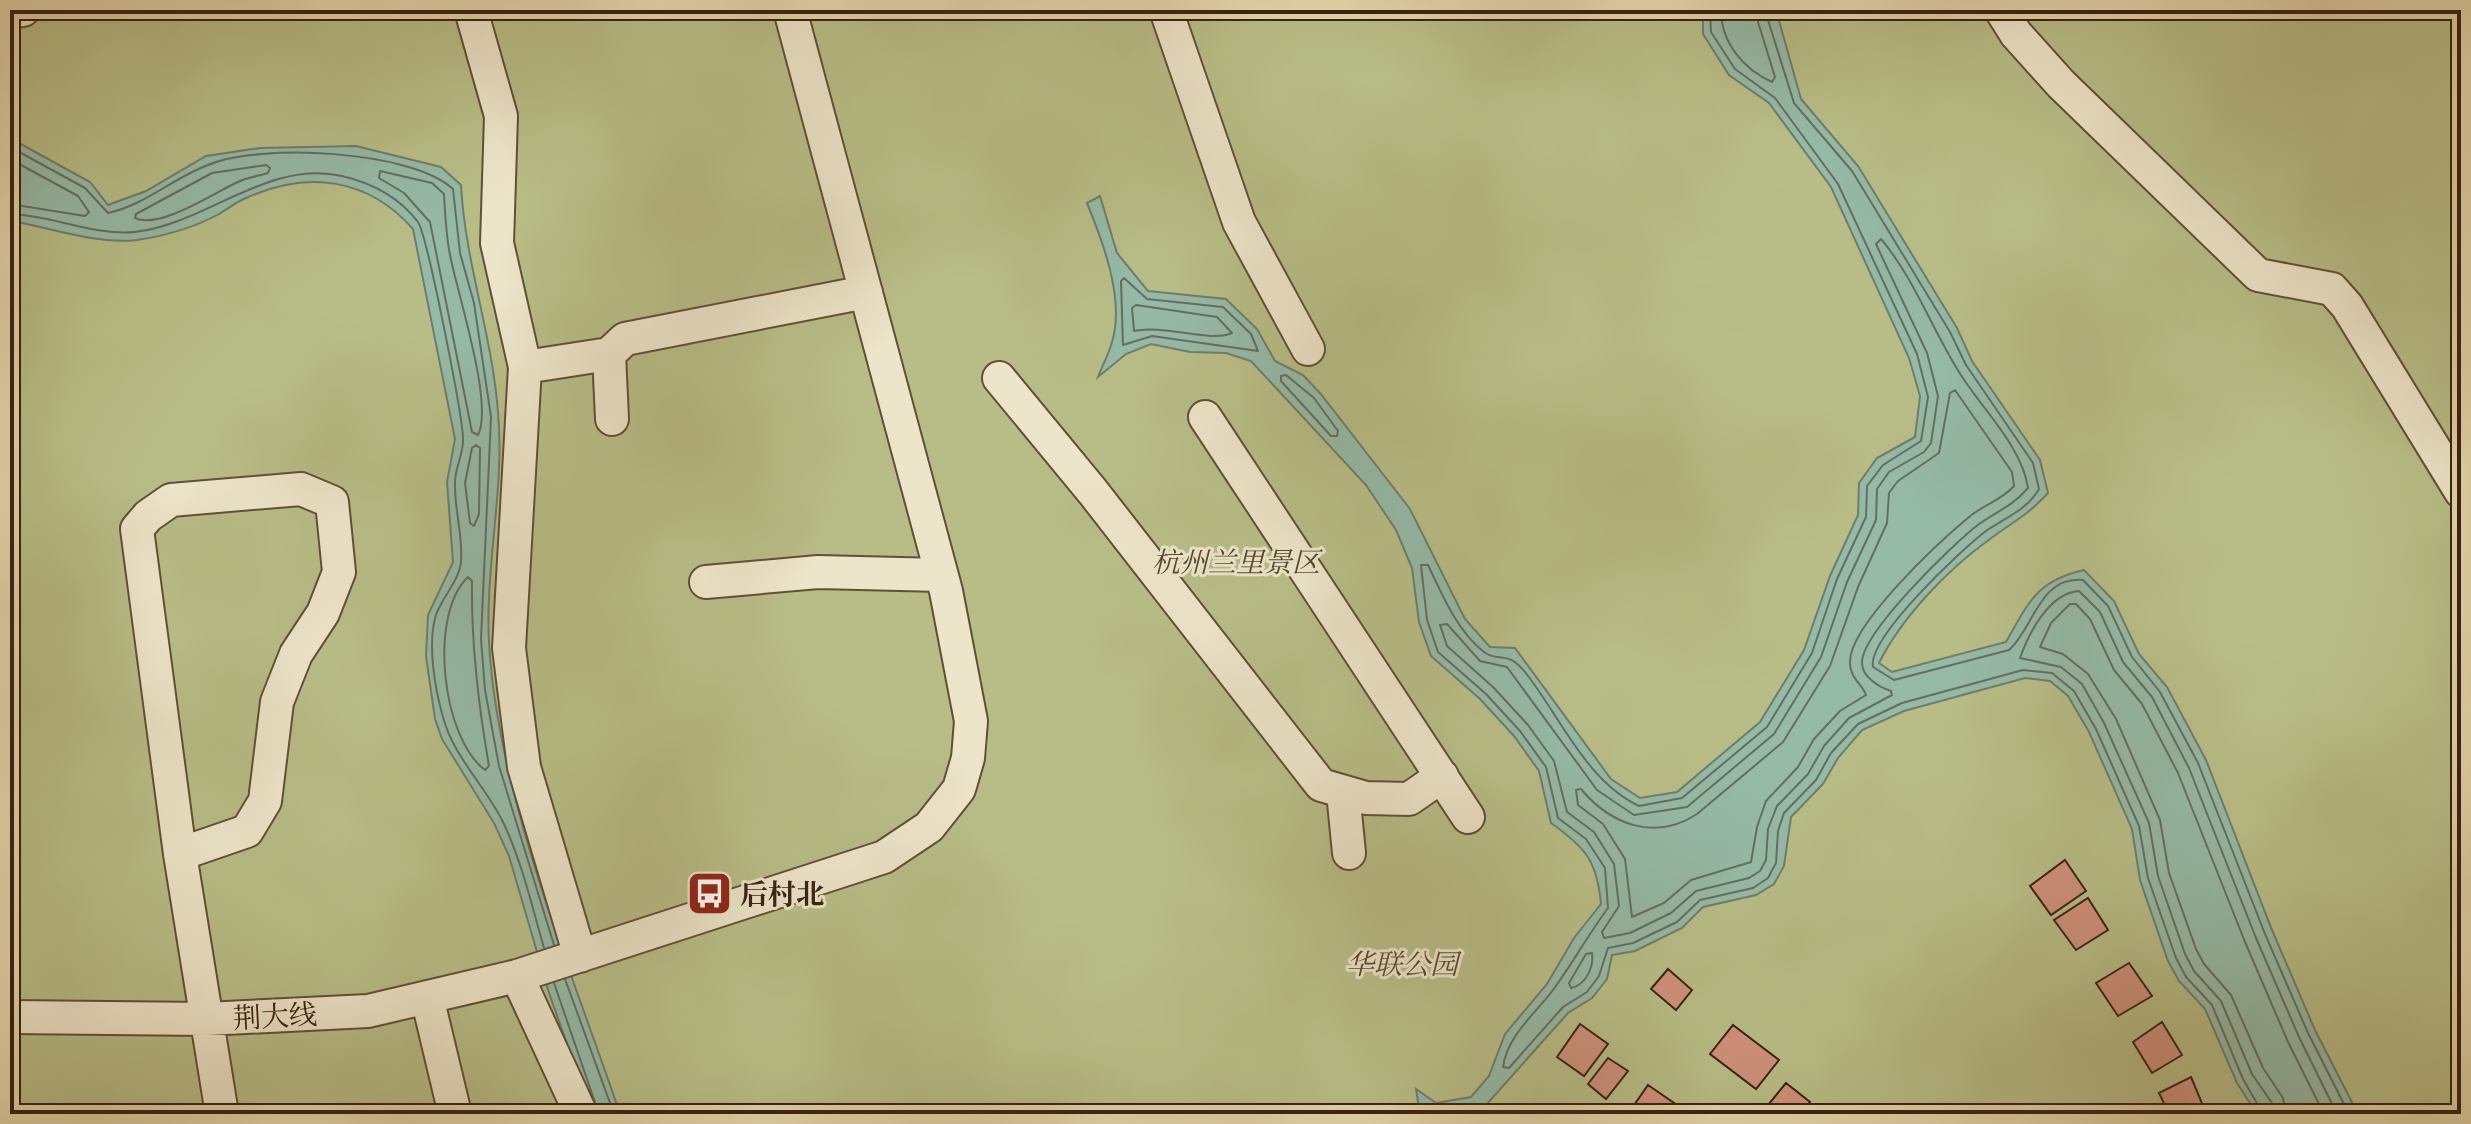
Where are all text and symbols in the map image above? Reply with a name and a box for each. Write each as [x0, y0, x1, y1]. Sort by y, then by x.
park label: 杭州兰里景区 [1152, 544, 1323, 582]
bus stop icon: 后村北 [685, 870, 733, 918]
place label: 后村北 [740, 876, 824, 914]
park label: 华联公园 [1346, 946, 1462, 984]
street label: 荆大线 [232, 996, 318, 1038]

